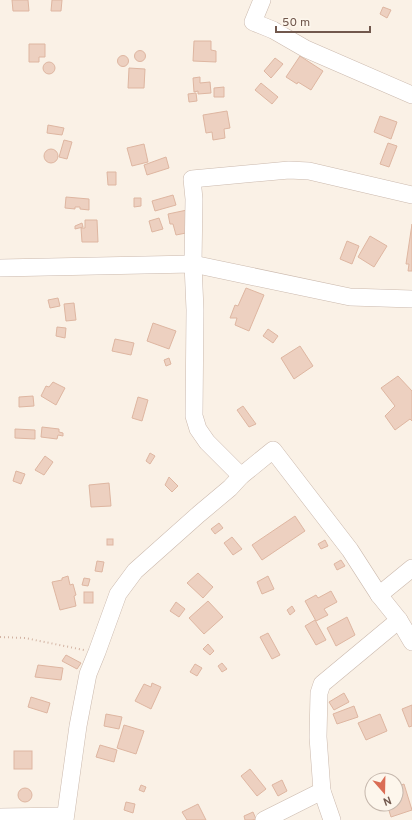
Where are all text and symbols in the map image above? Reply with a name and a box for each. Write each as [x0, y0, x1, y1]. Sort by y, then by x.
scale bar [276, 8, 370, 34]
text: 50 m [282, 15, 310, 31]
north arrow [364, 772, 404, 812]
text: N [381, 793, 393, 808]

